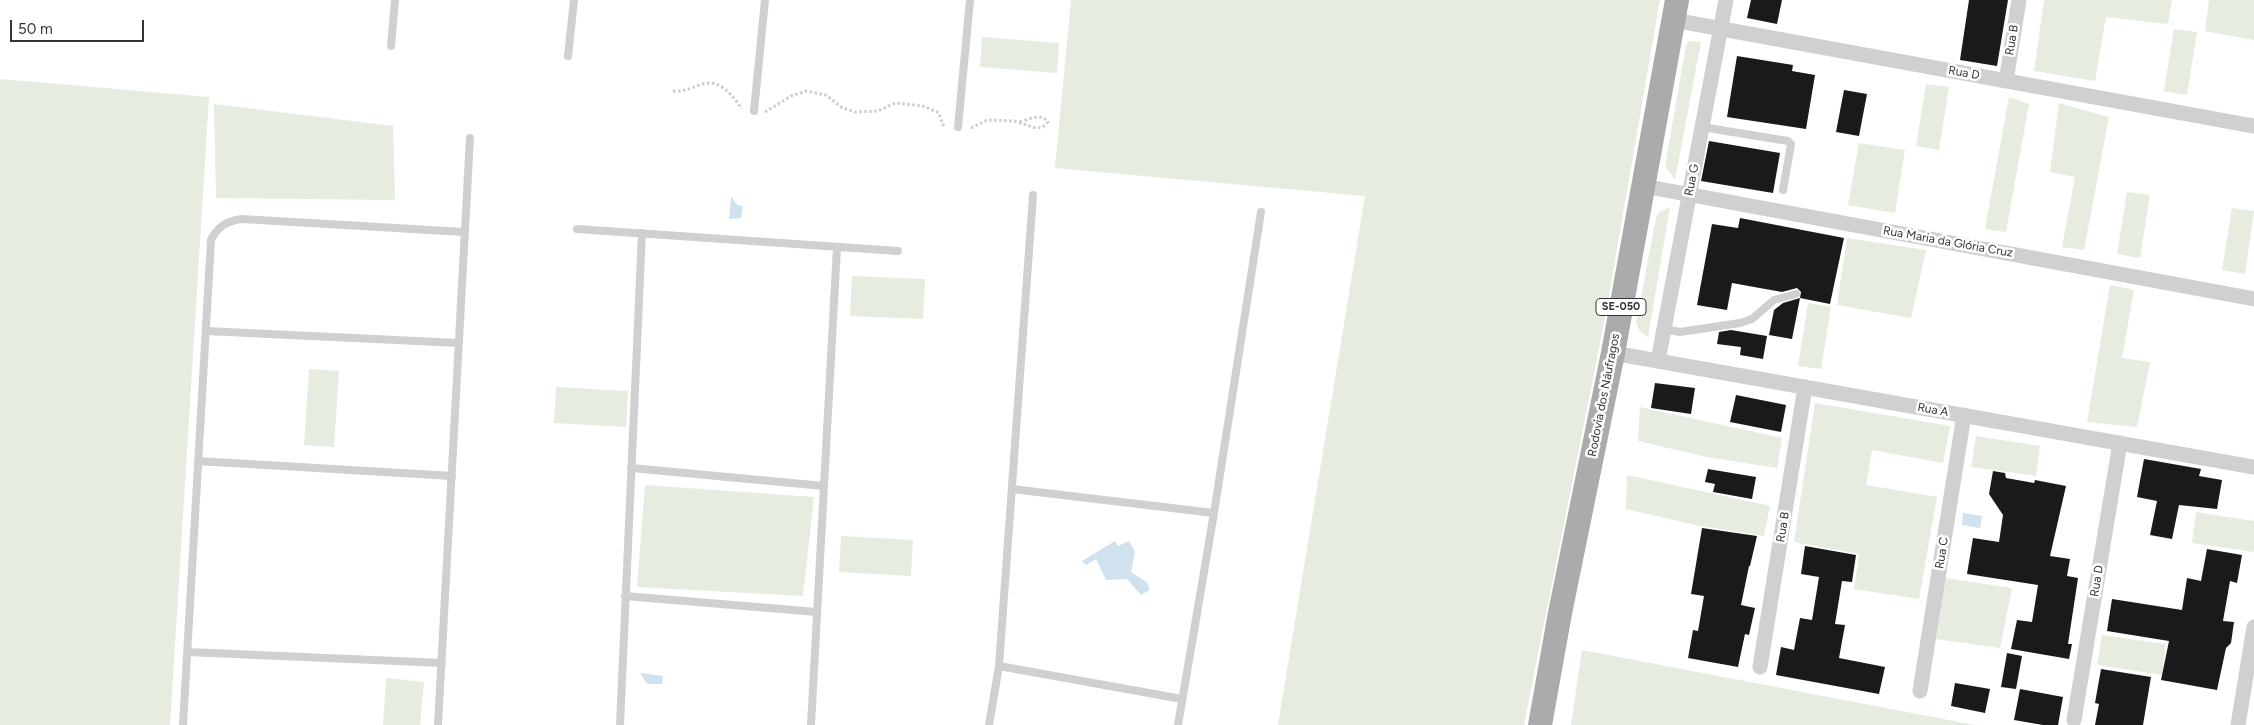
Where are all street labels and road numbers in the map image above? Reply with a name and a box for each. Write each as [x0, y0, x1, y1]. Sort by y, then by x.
street label: Rua B [2002, 24, 2022, 56]
street label: Rua D [1947, 63, 1981, 83]
street label: Rua G [1682, 163, 1702, 197]
street label: Rua Maria da Glória Cruz [1882, 223, 2014, 261]
road number: SE-050 [1596, 298, 1646, 316]
street label: Rodovia dos Náufragos [1585, 332, 1623, 458]
street label: Rua A [1916, 400, 1950, 420]
street label: Rua B [1773, 511, 1793, 543]
street label: Rua C [1932, 536, 1952, 570]
street label: Rua D [2087, 564, 2107, 598]

